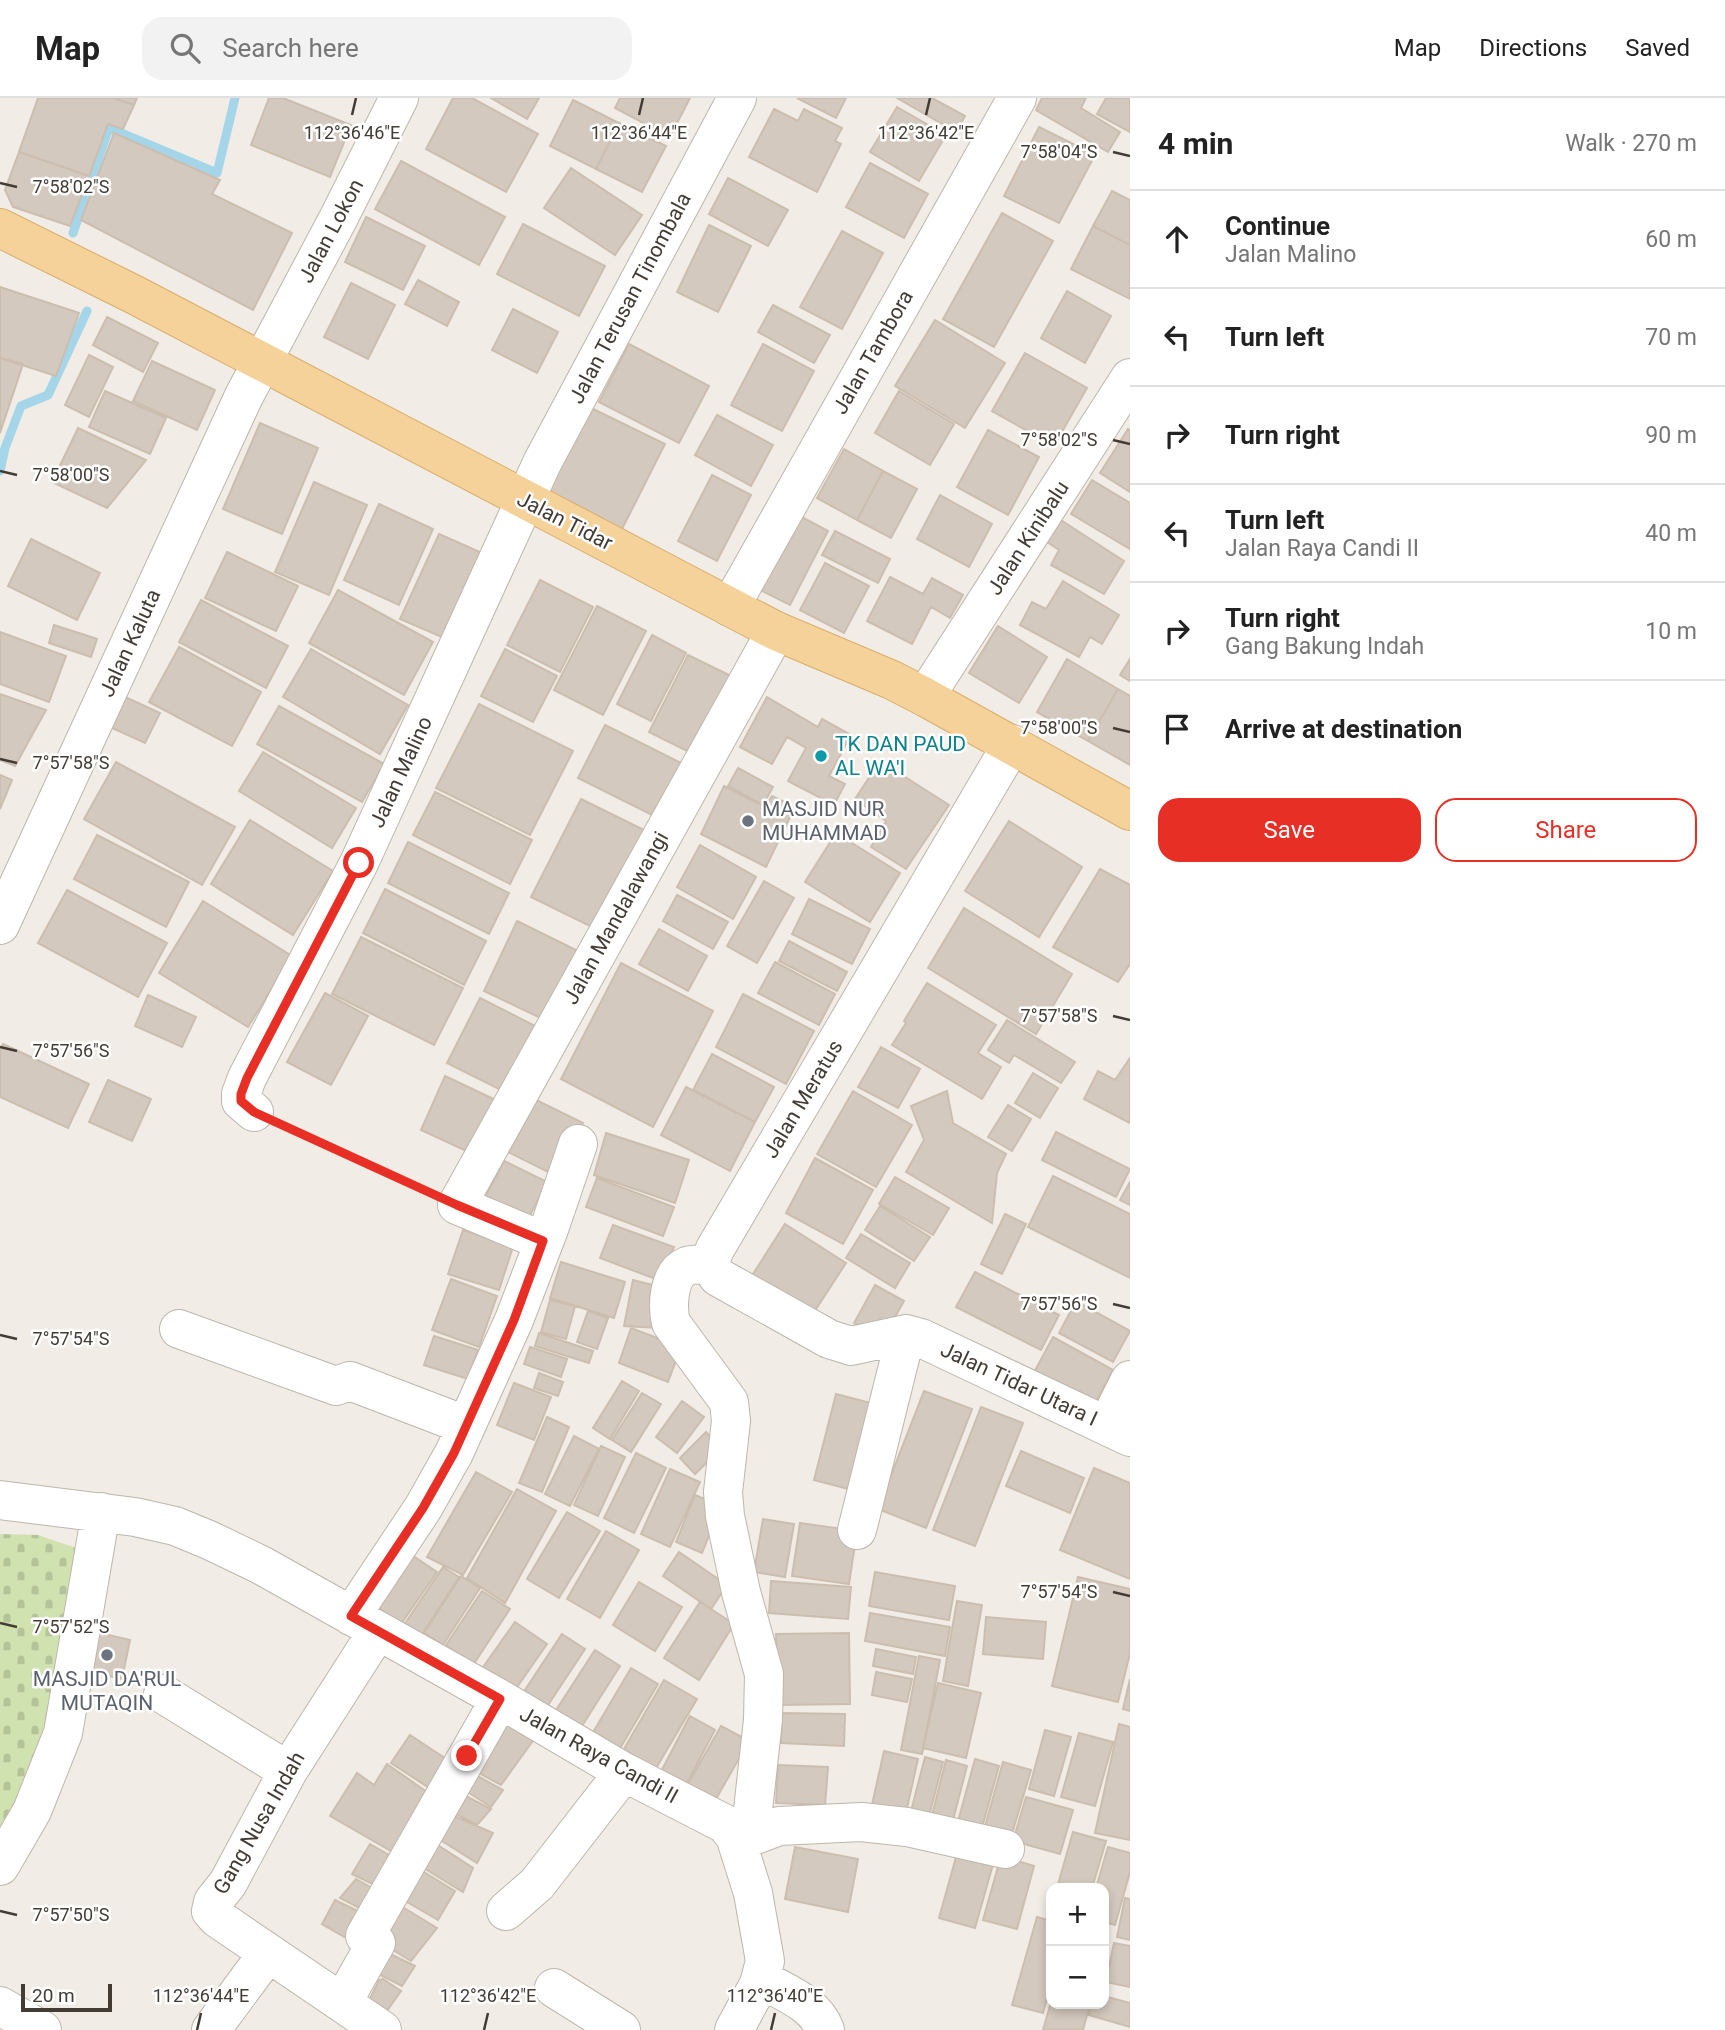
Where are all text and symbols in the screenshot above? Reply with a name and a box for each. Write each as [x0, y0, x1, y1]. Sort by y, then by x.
search box [142, 17, 632, 80]
text: Map [35, 29, 100, 68]
icon: search [166, 29, 204, 67]
text: Search here [222, 33, 359, 63]
text: Map [1394, 34, 1441, 62]
text: Directions [1479, 34, 1587, 62]
text: Saved [1625, 34, 1690, 62]
text: 112°36'46"E [304, 122, 400, 143]
text: 112°36'44"E [591, 122, 687, 143]
text: 112°36'42"E [878, 122, 974, 143]
text: 4 min [1158, 126, 1233, 161]
text: Walk · 270 m [1565, 130, 1697, 157]
text: 7°58'04"S [1021, 141, 1098, 162]
street label: Jalan Lokon [294, 175, 368, 287]
text: 7°58'02"S [33, 176, 110, 197]
street label: Jalan Terusan Tinombala [564, 188, 696, 408]
text: Continue [1225, 211, 1330, 241]
icon: ahead [1158, 220, 1196, 258]
text: 60 m [1645, 226, 1697, 253]
text: Jalan Malino [1225, 241, 1356, 268]
street label: Jalan Tambora [828, 286, 918, 418]
icon: left [1158, 318, 1196, 356]
text: Turn left [1225, 322, 1324, 352]
text: 70 m [1645, 324, 1697, 351]
icon: right [1158, 416, 1196, 454]
text: Turn right [1225, 420, 1340, 450]
text: 90 m [1645, 422, 1697, 449]
text: 7°58'02"S [1021, 429, 1098, 450]
text: 7°58'00"S [33, 464, 110, 485]
street label: Jalan Kinibalu [982, 476, 1074, 600]
street label: Jalan Tidar [513, 487, 617, 555]
text: Turn left [1225, 505, 1324, 535]
icon: left [1158, 514, 1196, 552]
text: 40 m [1645, 520, 1697, 547]
text: Jalan Raya Candi II [1225, 535, 1419, 562]
street label: Jalan Kaluta [95, 585, 165, 701]
text: Turn right [1225, 603, 1340, 633]
icon: right [1158, 612, 1196, 650]
text: 10 m [1645, 618, 1697, 645]
text: Gang Bakung Indah [1225, 633, 1424, 660]
icon: arrive [1158, 710, 1196, 748]
street label: Jalan Malino [365, 713, 437, 831]
text: Arrive at destination [1225, 714, 1462, 744]
text: 7°58'00"S [1021, 717, 1098, 738]
place label: TK DAN PAUD AL WA'I [835, 732, 966, 780]
marker: TK DAN PAUD AL WA'I [813, 748, 829, 764]
text: 7°57'58"S [33, 752, 110, 773]
place label: MASJID NUR MUHAMMAD [762, 797, 887, 845]
button: Save [1158, 798, 1421, 862]
button: Share [1435, 798, 1697, 862]
marker: MASJID NUR MUHAMMAD [740, 813, 756, 829]
street label: Jalan Mandalawangi [559, 828, 673, 1008]
route start [343, 847, 374, 878]
text: 7°57'58"S [1021, 1005, 1098, 1026]
street label: Jalan Meratus [758, 1036, 848, 1162]
text: 7°57'56"S [33, 1040, 110, 1061]
text: 7°57'56"S [1021, 1293, 1098, 1314]
text: 7°57'54"S [33, 1328, 110, 1349]
street label: Jalan Tidar Utara I [937, 1337, 1101, 1431]
text: 7°57'54"S [1021, 1581, 1098, 1602]
text: 7°57'52"S [33, 1616, 110, 1637]
marker: MASJID DA'RUL MUTAQIN [99, 1647, 115, 1663]
place label: MASJID DA'RUL MUTAQIN [33, 1667, 181, 1715]
street label: Jalan Raya Candi II [516, 1702, 682, 1808]
route end [451, 1740, 482, 1771]
street label: Gang Nusa Indah [208, 1748, 310, 1898]
map controls [1046, 1883, 1109, 2009]
button: + [1046, 1883, 1109, 1946]
text: 7°57'50"S [33, 1904, 110, 1925]
button: − [1046, 1946, 1109, 2009]
scale bar [21, 1981, 112, 2013]
text: 20 m [32, 1984, 75, 2007]
text: 112°36'44"E [153, 1985, 249, 2006]
text: 112°36'42"E [440, 1985, 536, 2006]
text: 112°36'40"E [727, 1985, 823, 2006]

